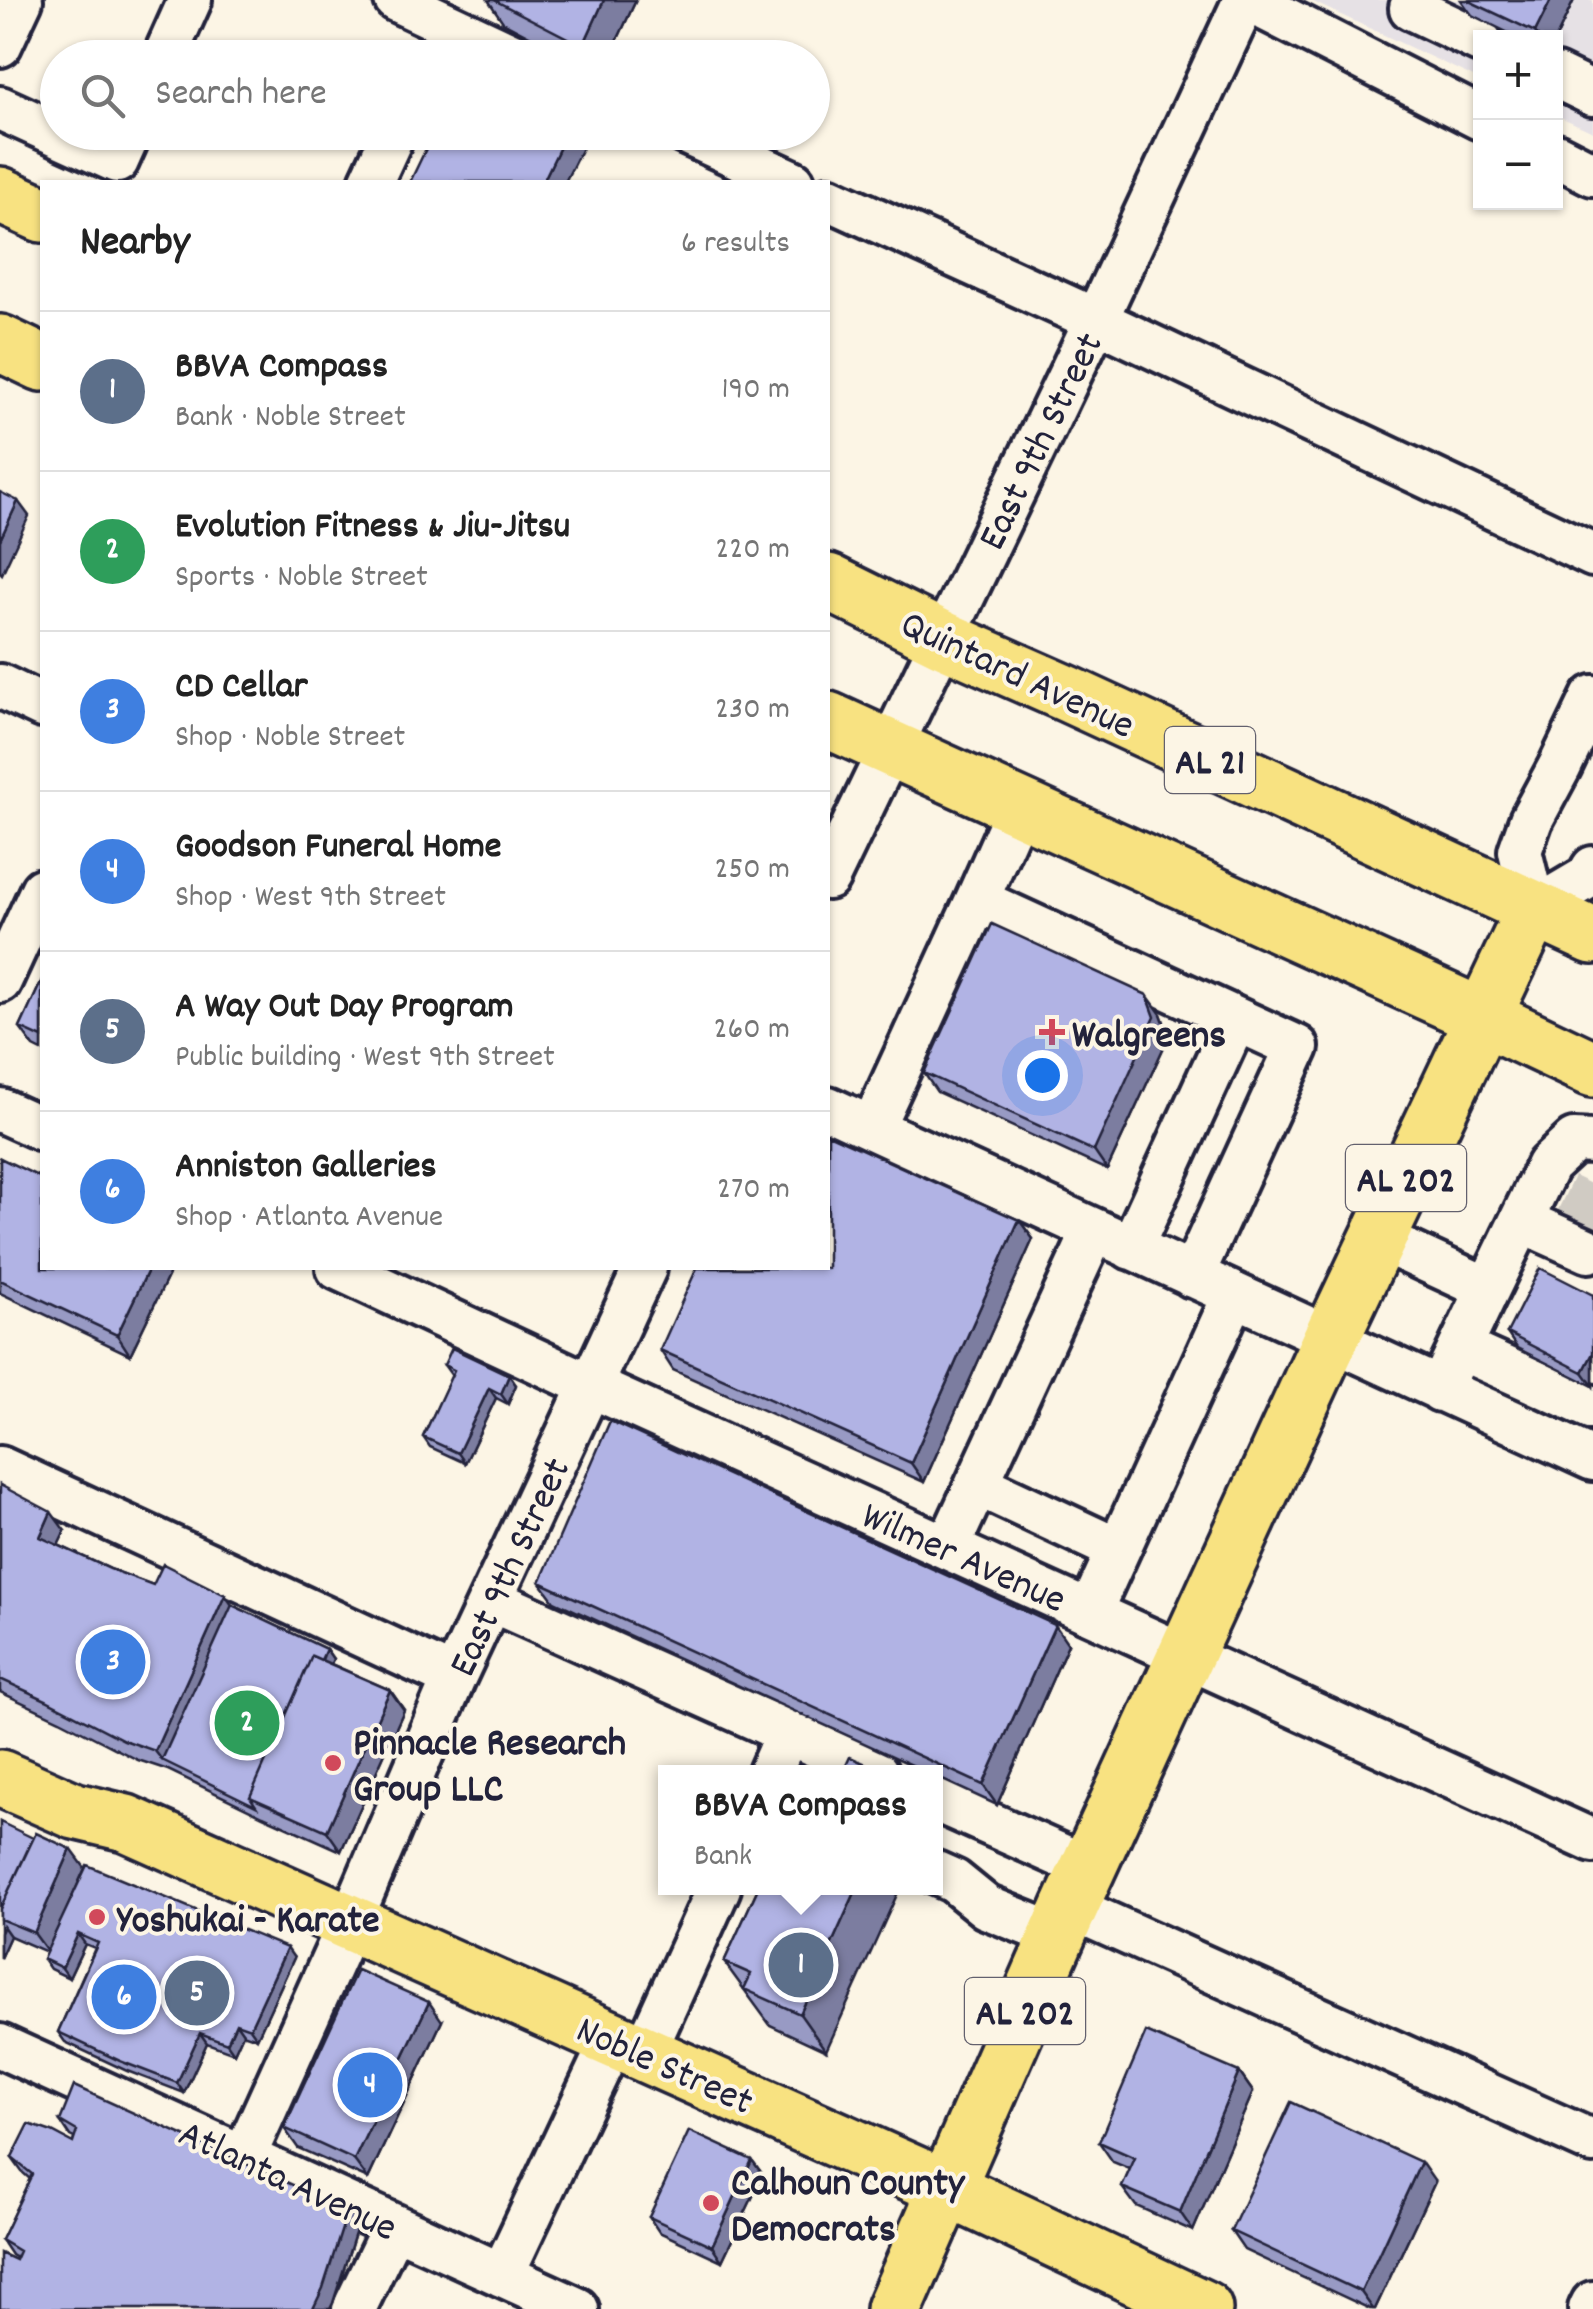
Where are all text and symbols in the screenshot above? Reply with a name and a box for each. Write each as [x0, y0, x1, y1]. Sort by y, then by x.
map controls [1473, 30, 1563, 210]
button: + [1473, 30, 1563, 120]
search box [40, 40, 830, 150]
icon: search [75, 68, 130, 123]
text: Search here [155, 68, 327, 123]
button: − [1473, 120, 1563, 210]
text: Nearby [80, 215, 190, 275]
text: 6 results [681, 222, 790, 268]
street label: East 9th Street [967, 325, 1121, 561]
text: BBVA Compass [175, 341, 388, 396]
text: 1 [109, 368, 116, 414]
text: 190 m [722, 368, 790, 414]
text: Bank · Noble Street [175, 396, 406, 442]
text: Evolution Fitness & Jiu-Jitsu [175, 501, 570, 556]
text: 2 [106, 528, 119, 574]
text: 220 m [715, 528, 790, 574]
text: Sports · Noble Street [175, 556, 428, 602]
street label: Quintard Avenue [890, 599, 1143, 757]
text: CD Cellar [175, 661, 308, 716]
text: 3 [105, 688, 120, 734]
text: 230 m [715, 688, 790, 734]
text: Shop · Noble Street [175, 716, 405, 762]
road number: AL 21 [1165, 727, 1255, 793]
text: Goodson Funeral Home [175, 821, 501, 876]
text: 4 [106, 848, 119, 894]
text: 250 m [714, 848, 790, 894]
text: Shop · West 9th Street [175, 876, 446, 922]
text: A Way Out Day Program [175, 981, 514, 1036]
text: 5 [105, 1008, 120, 1054]
text: 260 m [714, 1008, 790, 1054]
place label: Walgreens [1072, 1010, 1226, 1067]
marker: Walgreens [1041, 1021, 1063, 1043]
text: Public building · West 9th Street [175, 1036, 555, 1082]
your location [1017, 1050, 1068, 1101]
text: Anniston Galleries [175, 1141, 437, 1196]
road number: AL 202 [1346, 1145, 1466, 1211]
text: 6 [105, 1168, 120, 1214]
text: 270 m [717, 1168, 790, 1214]
text: Shop · Atlanta Avenue [175, 1196, 443, 1242]
street label: East 9th Street [437, 1450, 588, 1687]
street label: Wilmer Avenue [851, 1491, 1074, 1631]
pin: 3 [80, 1624, 146, 1700]
pin: 2 [214, 1686, 280, 1760]
place label: Pinnacle Research Group LLC [353, 1718, 626, 1821]
marker: Pinnacle Research Group LLC [322, 1752, 344, 1774]
popup [658, 1765, 943, 1895]
text: BBVA Compass [694, 1780, 907, 1835]
text: Bank [694, 1835, 752, 1881]
place label: Yoshukai - Karate [116, 1895, 380, 1952]
marker: Yoshukai - Karate [86, 1906, 108, 1928]
pin: 1 [768, 1928, 834, 2002]
pin: 5 [164, 1956, 230, 2030]
pin: 6 [92, 1960, 156, 2034]
road number: AL 202 [965, 1978, 1085, 2044]
street label: Noble Street [566, 2005, 761, 2133]
pin: 4 [338, 2048, 402, 2122]
street label: Atlanta Avenue [167, 2108, 405, 2259]
place label: Calhoun County Democrats [731, 2158, 966, 2261]
marker: Calhoun County Democrats [700, 2192, 722, 2214]

